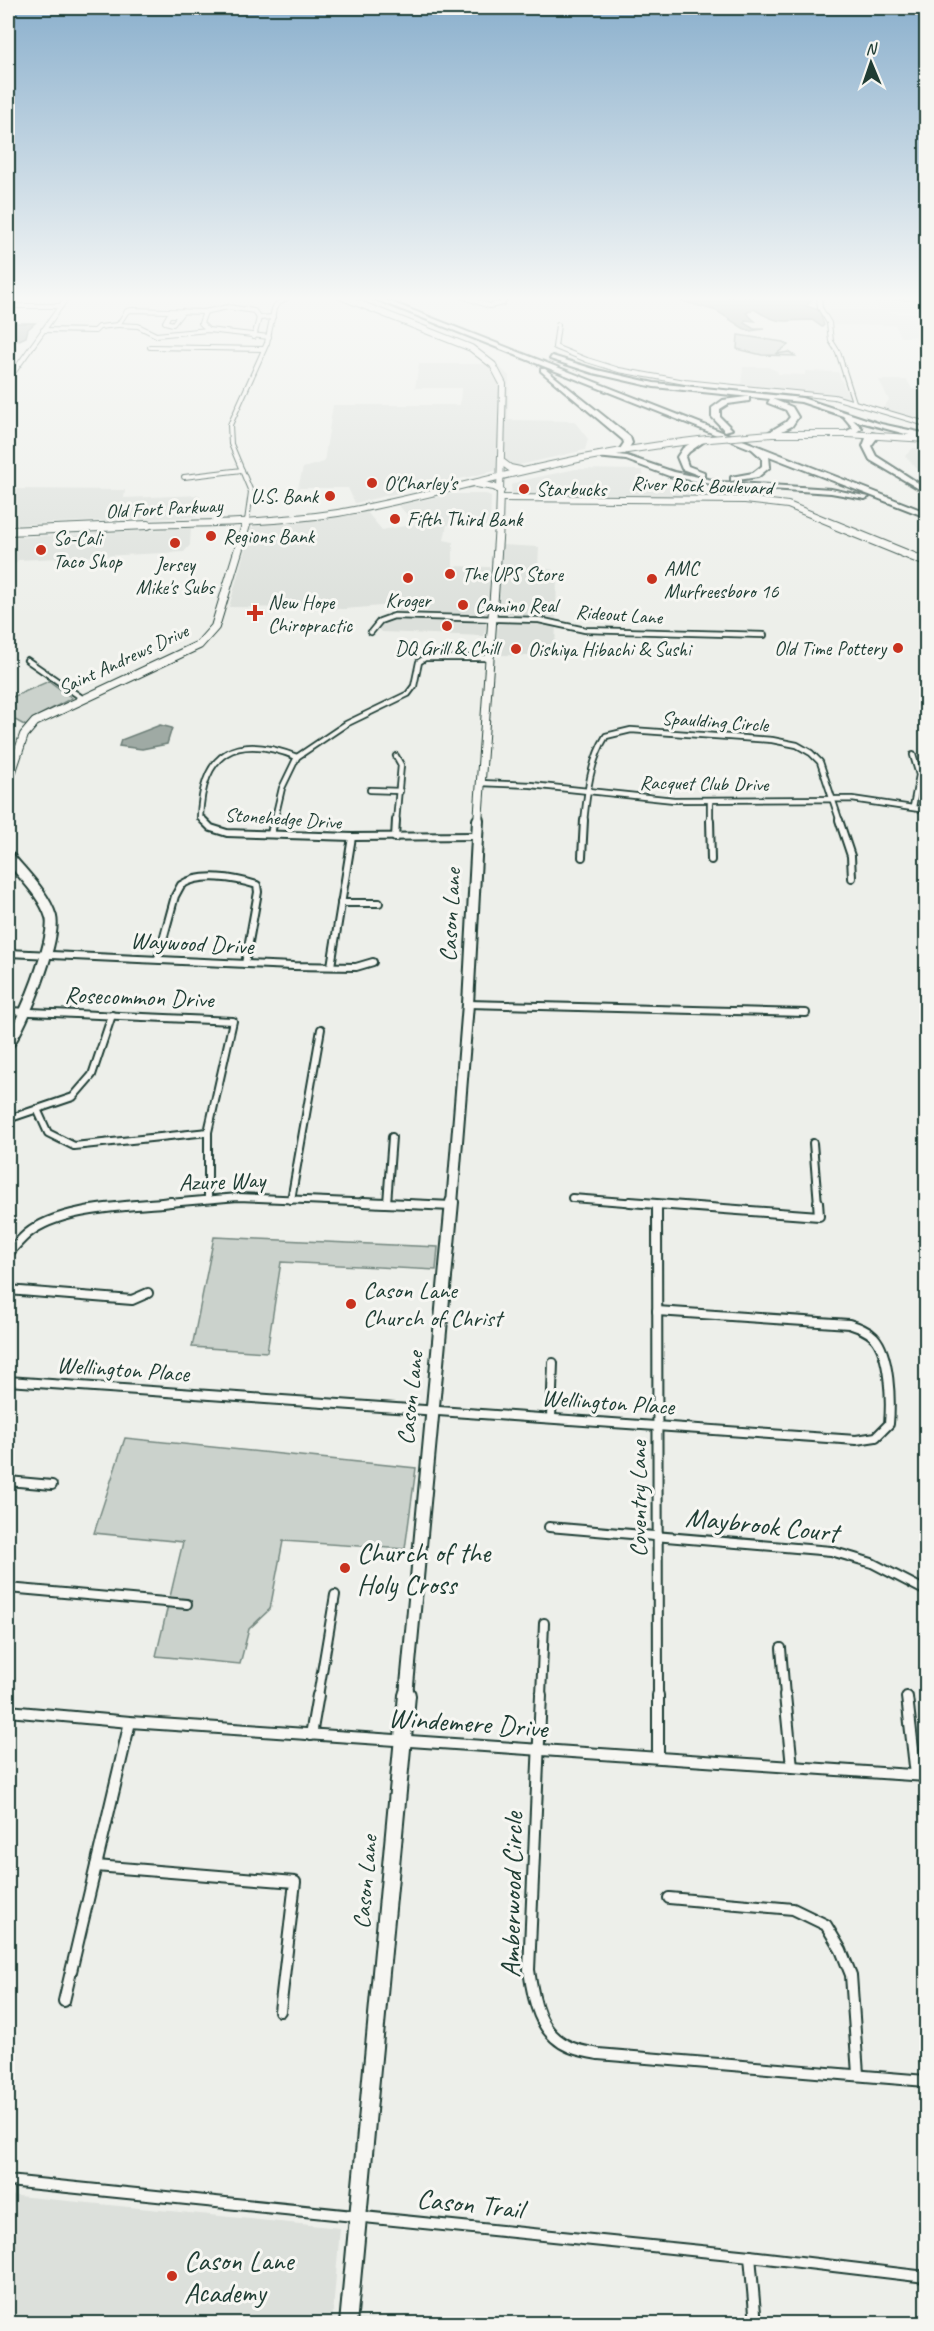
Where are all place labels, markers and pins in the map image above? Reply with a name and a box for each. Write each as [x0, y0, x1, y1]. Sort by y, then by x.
place label: O'Charley's [384, 471, 459, 496]
marker: O'Charley's [365, 476, 379, 490]
place label: Starbucks [536, 477, 608, 502]
marker: Starbucks [517, 482, 531, 496]
place label: U.S. Bank [250, 484, 320, 509]
marker: U.S. Bank [323, 489, 337, 503]
place label: Fifth Third Bank [407, 507, 524, 532]
marker: Fifth Third Bank [388, 512, 402, 526]
place label: Regions Bank [223, 524, 316, 549]
place label: So-Cali Taco Shop [53, 526, 123, 574]
marker: Regions Bank [204, 529, 218, 543]
marker: Jersey Mike's Subs [168, 536, 182, 550]
marker: So-Cali Taco Shop [34, 543, 48, 557]
place label: Jersey Mike's Subs [136, 552, 216, 600]
place label: AMC Murfreesboro 16 [664, 556, 779, 604]
place label: The UPS Store [462, 562, 564, 587]
marker: The UPS Store [443, 567, 457, 581]
marker: Kroger [401, 571, 415, 585]
marker: AMC Murfreesboro 16 [645, 572, 659, 586]
place label: Kroger [385, 588, 432, 613]
place label: New Hope Chiropractic [268, 590, 353, 638]
place label: Camino Real [475, 593, 561, 618]
marker: Camino Real [456, 598, 470, 612]
marker: New Hope Chiropractic [246, 604, 264, 622]
marker: DQ Grill & Chill [440, 619, 454, 633]
place label: DQ Grill & Chill [395, 636, 503, 661]
place label: Old Time Pottery [774, 636, 888, 661]
place label: Oishiya Hibachi & Sushi [528, 637, 693, 662]
marker: Old Time Pottery [891, 641, 905, 655]
marker: Oishiya Hibachi & Sushi [509, 642, 523, 656]
place label: Cason Lane Church of Christ [363, 1275, 505, 1333]
marker: Cason Lane Church of Christ [344, 1297, 358, 1311]
place label: Church of the Holy Cross [357, 1535, 492, 1602]
marker: Church of the Holy Cross [338, 1561, 352, 1575]
place label: Cason Lane Academy [184, 2243, 295, 2310]
marker: Cason Lane Academy [165, 2269, 179, 2283]

